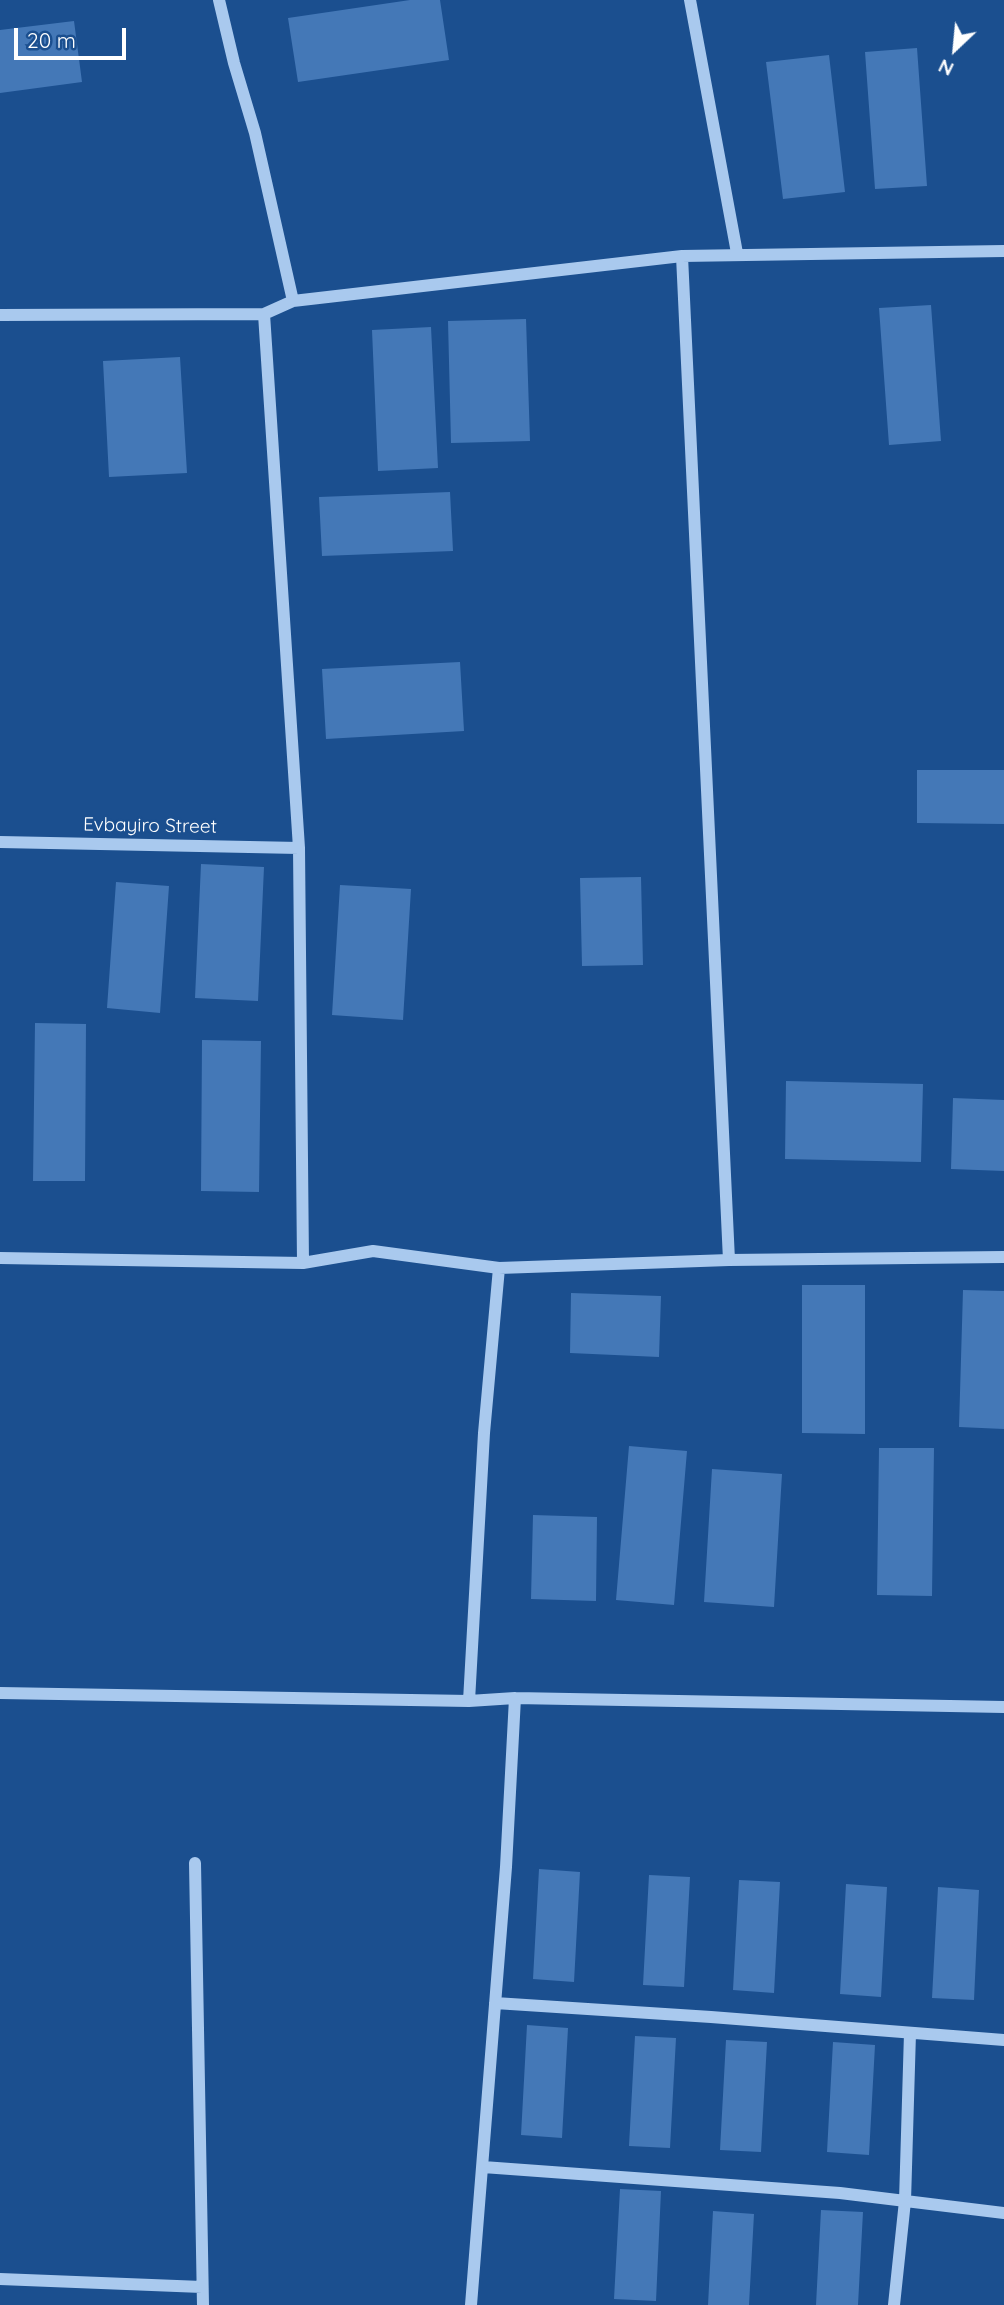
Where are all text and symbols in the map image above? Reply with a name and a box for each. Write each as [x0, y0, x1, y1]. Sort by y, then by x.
scale bar [18, 14, 130, 58]
north arrow [920, 14, 990, 84]
text: 20 m [27, 27, 76, 53]
text: N [934, 54, 957, 82]
street label: Evbayiro Street [83, 813, 217, 839]

